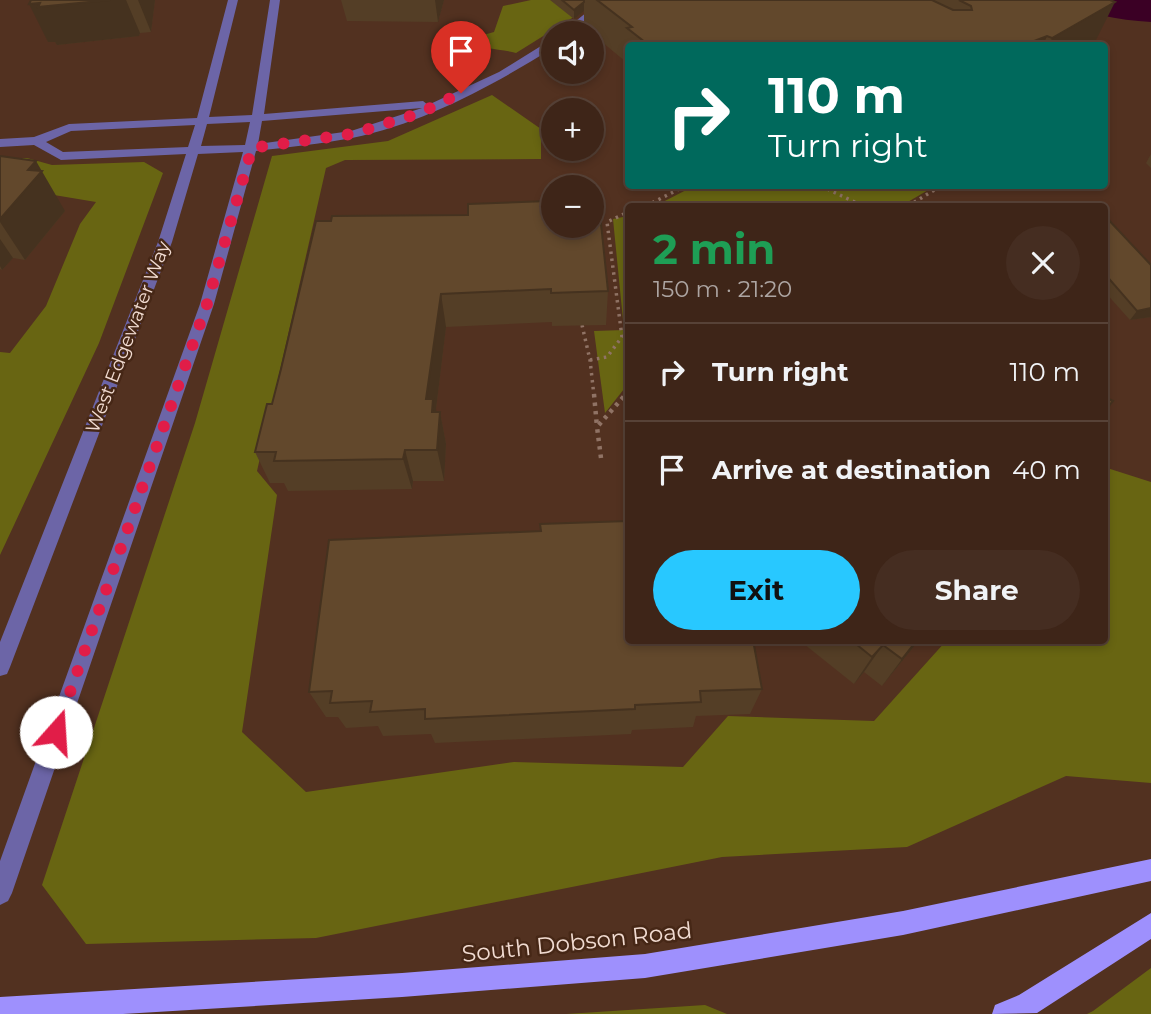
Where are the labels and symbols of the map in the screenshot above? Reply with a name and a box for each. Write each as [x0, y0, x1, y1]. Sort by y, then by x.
pin [431, 21, 491, 93]
street label: West Edgewater Way [81, 237, 175, 436]
position arrow [19, 695, 93, 769]
street label: South Dobson Road [461, 916, 693, 968]

